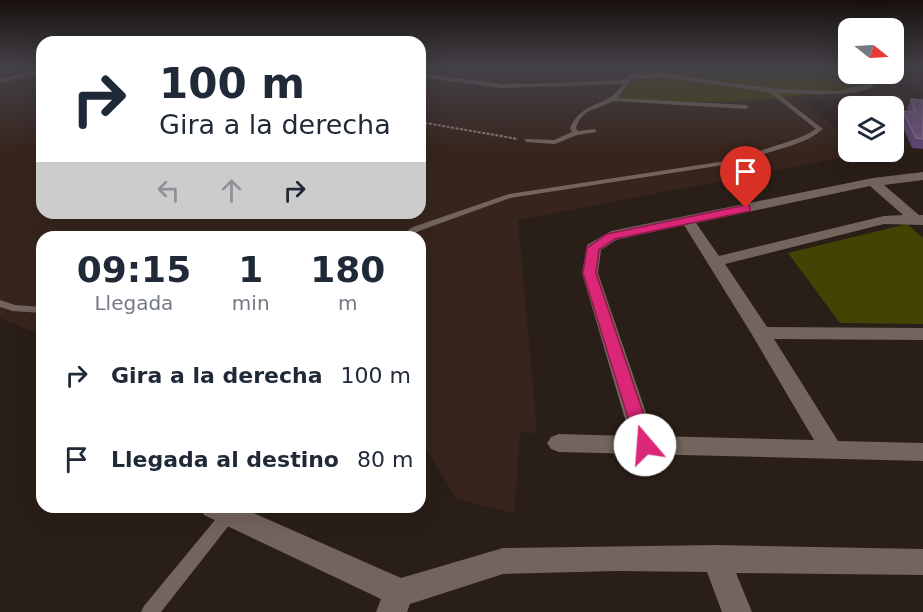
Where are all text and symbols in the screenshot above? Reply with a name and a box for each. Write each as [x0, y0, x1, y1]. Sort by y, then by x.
north arrow [838, 18, 904, 84]
map controls [838, 18, 904, 162]
text: 100 m [159, 59, 305, 108]
icon: right [60, 60, 138, 138]
button: layers [838, 96, 904, 162]
text: Gira a la derecha [159, 109, 391, 140]
pin [720, 146, 771, 208]
icon: arrive [729, 155, 762, 188]
icon: left [152, 174, 185, 207]
icon: ahead [215, 174, 248, 207]
icon: right [278, 174, 311, 207]
text: 09:15 [77, 249, 191, 290]
text: 1 [238, 249, 263, 290]
text: 180 [310, 249, 385, 290]
text: Llegada [94, 291, 173, 315]
text: min [232, 291, 270, 315]
text: m [338, 291, 358, 315]
icon: right [60, 359, 93, 392]
text: Gira a la derecha [111, 363, 323, 388]
text: 100 m [341, 363, 411, 388]
position arrow [613, 413, 677, 477]
icon: arrive [60, 443, 93, 476]
text: Llegada al destino [111, 447, 339, 472]
text: 80 m [357, 447, 413, 472]

